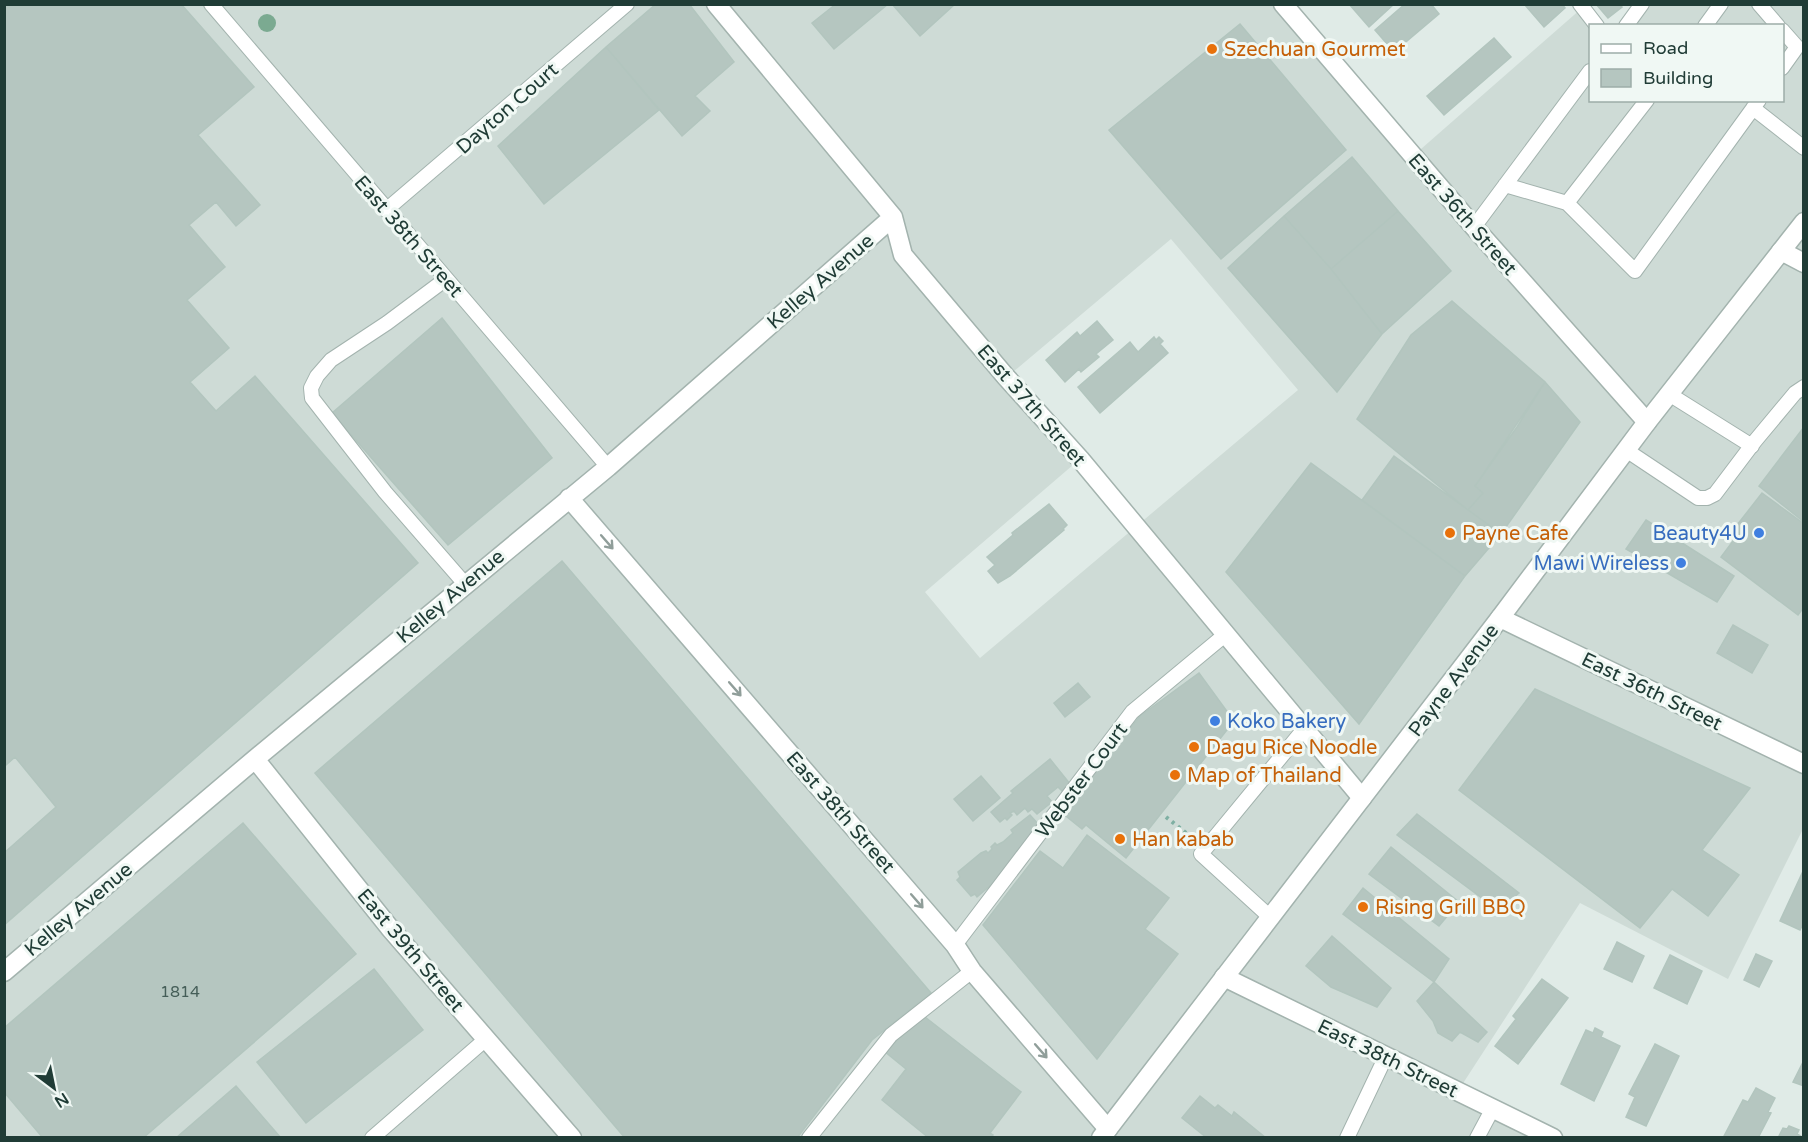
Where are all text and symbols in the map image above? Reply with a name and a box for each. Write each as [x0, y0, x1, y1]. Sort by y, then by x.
legend [1589, 24, 1784, 102]
text: Road [1643, 37, 1688, 59]
place label: Szechuan Gourmet [1224, 38, 1406, 62]
marker: Szechuan Gourmet [1205, 42, 1219, 56]
street label: Dayton Court [452, 58, 564, 160]
text: Building [1643, 67, 1713, 89]
street label: East 36th Street [1403, 149, 1522, 281]
street label: East 38th Street [349, 171, 468, 303]
street label: Kelley Avenue [762, 229, 879, 335]
street label: East 37th Street [972, 340, 1091, 472]
place label: Payne Cafe [1462, 522, 1569, 546]
place label: Beauty4U [1653, 522, 1747, 546]
marker: Payne Cafe [1443, 526, 1457, 540]
marker: Beauty4U [1752, 526, 1766, 540]
one-way arrow [600, 534, 614, 549]
street label: Kelley Avenue [392, 545, 509, 649]
place label: Mawi Wireless [1533, 552, 1669, 576]
marker: Mawi Wireless [1674, 556, 1688, 570]
street label: Payne Avenue [1404, 619, 1504, 742]
street label: East 36th Street [1577, 647, 1726, 736]
one-way arrow [728, 681, 742, 696]
place label: Koko Bakery [1227, 710, 1346, 734]
marker: Koko Bakery [1208, 714, 1222, 728]
street label: Webster Court [1031, 718, 1133, 843]
place label: Dagu Rice Noodle [1206, 736, 1377, 760]
marker: Dagu Rice Noodle [1187, 740, 1201, 754]
street label: East 38th Street [781, 747, 900, 879]
place label: Map of Thailand [1187, 764, 1342, 788]
marker: Map of Thailand [1168, 768, 1182, 782]
place label: Han kabab [1132, 828, 1234, 852]
marker: Han kabab [1113, 832, 1127, 846]
street label: Kelley Avenue [20, 858, 137, 962]
street label: East 39th Street [352, 884, 469, 1017]
one-way arrow [910, 893, 924, 908]
place label: Rising Grill BBQ [1375, 896, 1526, 920]
marker: Rising Grill BBQ [1356, 900, 1370, 914]
house number: 1814 [160, 982, 200, 1002]
street label: East 38th Street [1313, 1014, 1462, 1103]
one-way arrow [1034, 1043, 1048, 1058]
north arrow [24, 1058, 84, 1118]
text: N [51, 1088, 72, 1112]

